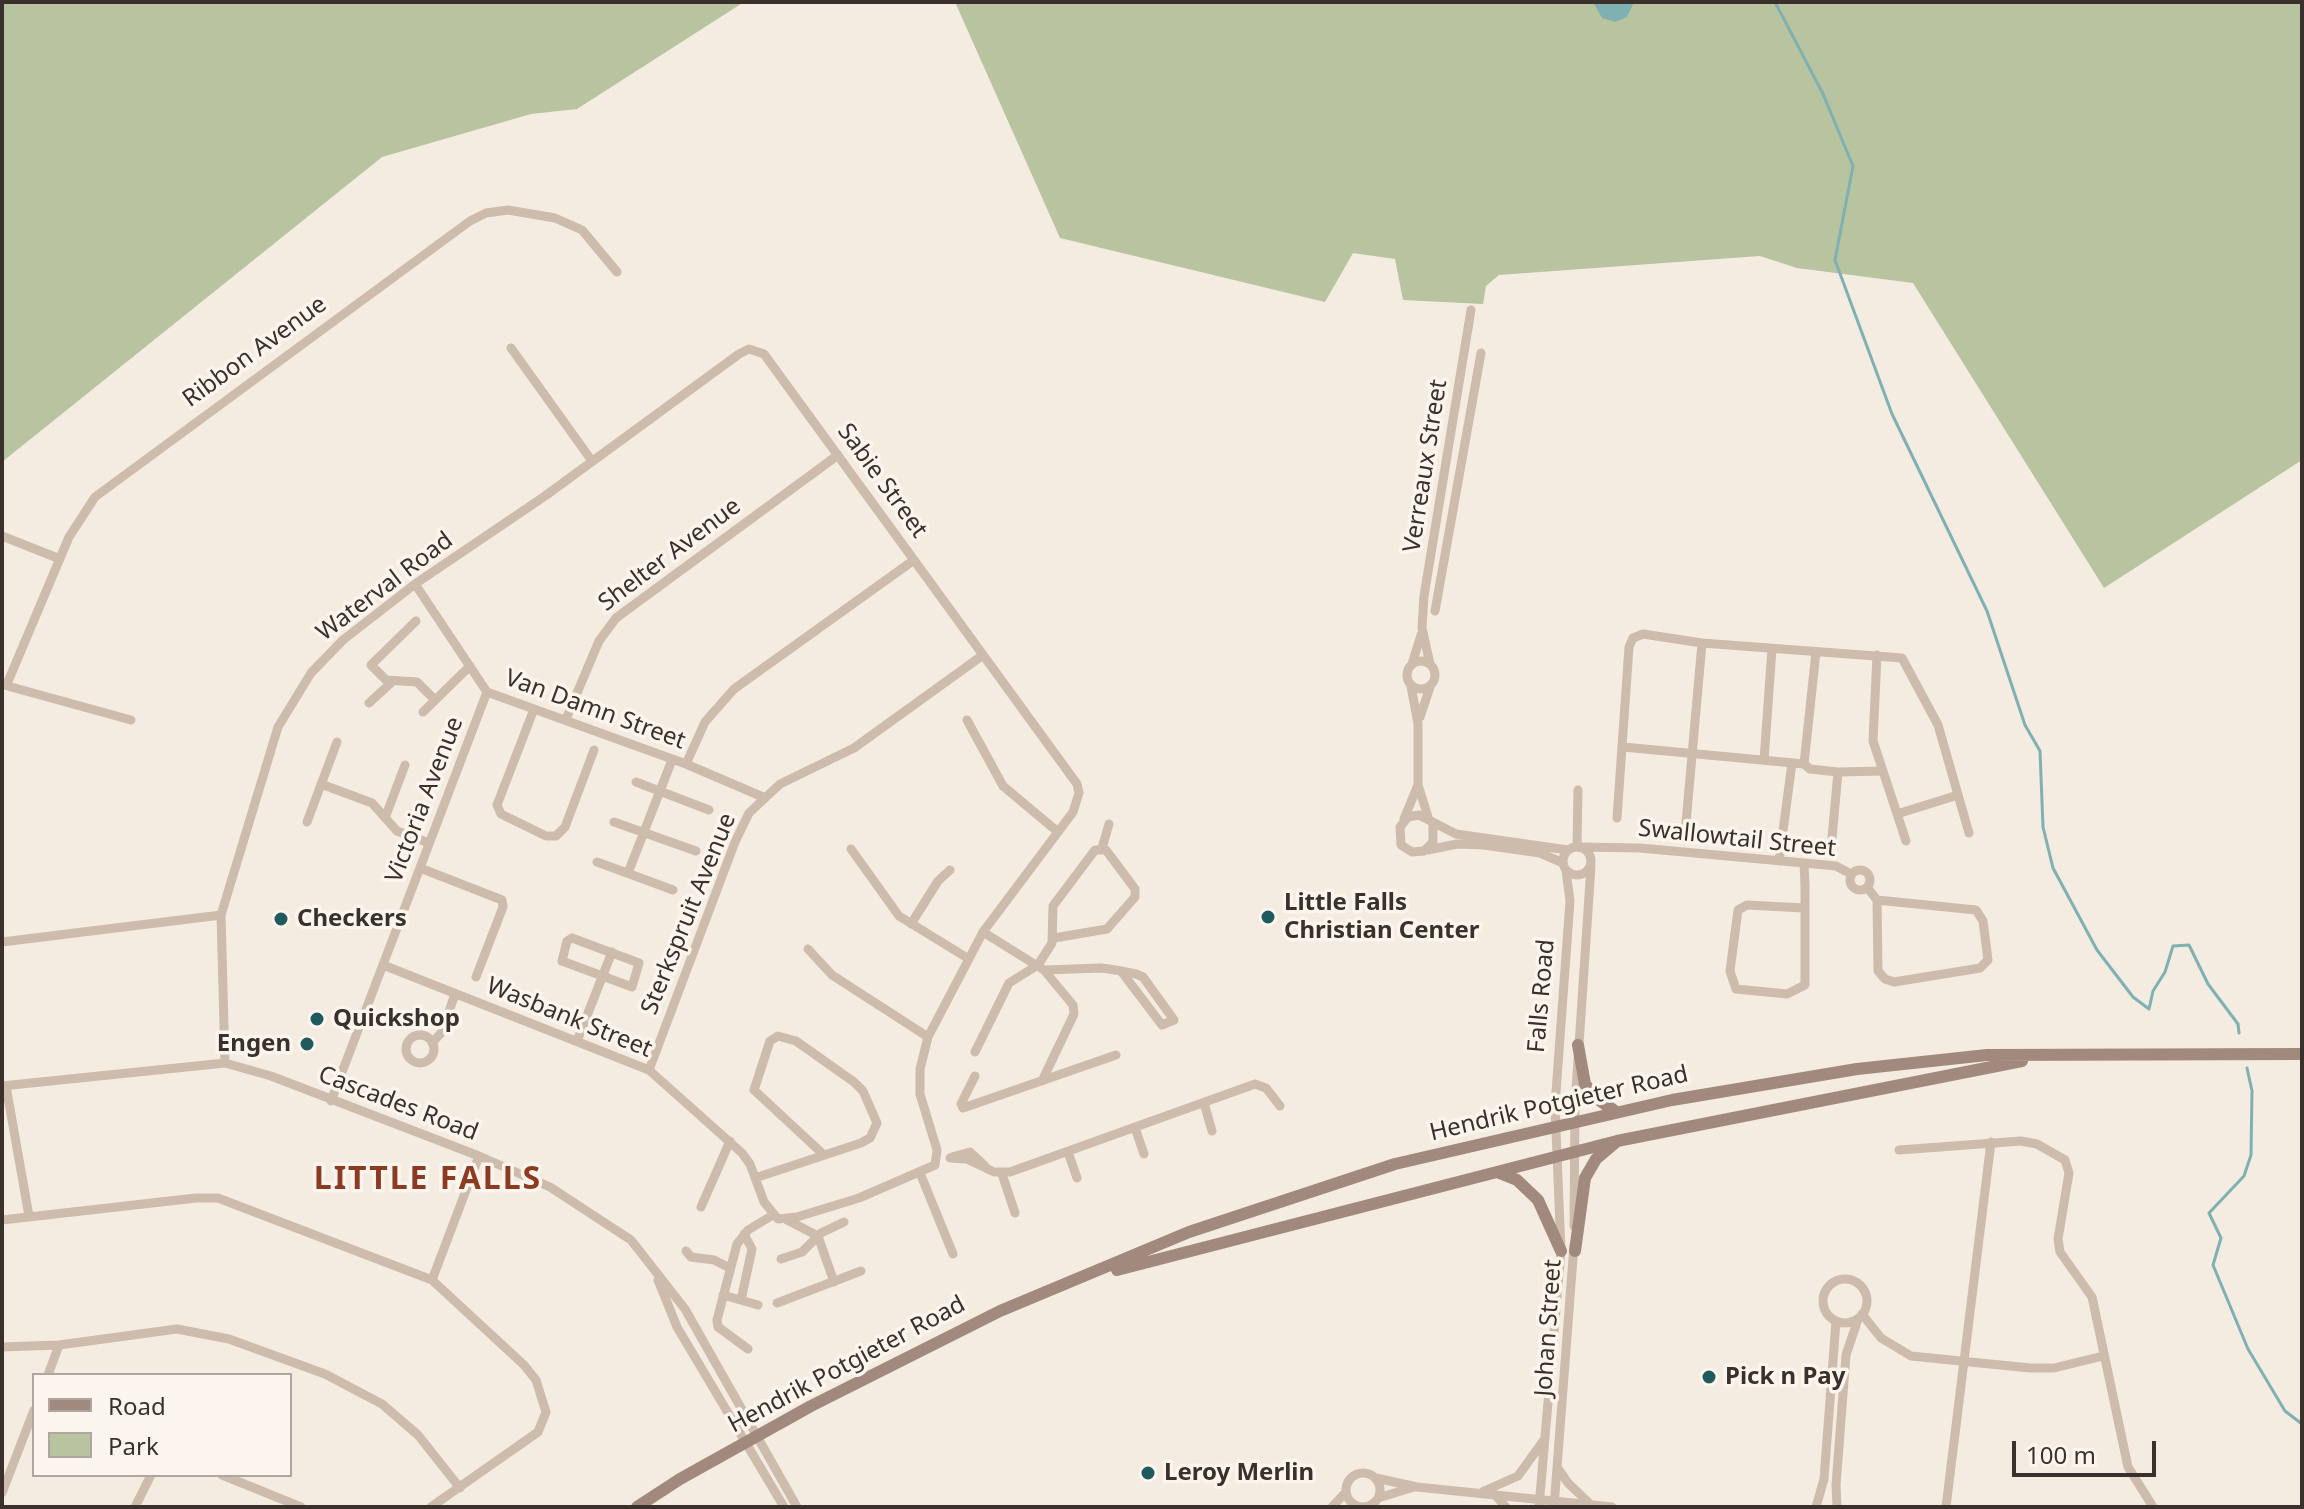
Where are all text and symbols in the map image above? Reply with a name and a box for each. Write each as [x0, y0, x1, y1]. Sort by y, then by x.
street label: Ribbon Avenue [178, 290, 332, 414]
street label: Verreaux Street [1398, 378, 1454, 554]
street label: Sabie Street [831, 418, 933, 544]
street label: Shelter Avenue [593, 492, 747, 618]
street label: Waterval Road [311, 526, 459, 648]
street label: Van Damn Street [501, 664, 689, 756]
street label: Victoria Avenue [380, 713, 470, 887]
street label: Sterkspruit Avenue [635, 809, 743, 1019]
street label: Swallowtail Street [1637, 814, 1837, 864]
place label: Little Falls Christian Center [1284, 889, 1480, 945]
place label: Checkers [297, 905, 407, 933]
marker: Little Falls Christian Center [1259, 908, 1277, 926]
marker: Checkers [272, 910, 290, 928]
street label: Falls Road [1523, 938, 1561, 1054]
street label: Wasbank Street [482, 972, 656, 1064]
place label: Quickshop [333, 1005, 460, 1033]
marker: Quickshop [308, 1010, 326, 1028]
place label: Engen [217, 1030, 291, 1058]
marker: Engen [298, 1035, 316, 1053]
street label: Cascades Road [314, 1060, 482, 1148]
street label: Hendrik Potgieter Road [1427, 1060, 1691, 1148]
district label: LITTLE FALLS [314, 1161, 542, 1199]
street label: Johan Street [1530, 1258, 1568, 1398]
street label: Hendrik Potgieter Road [724, 1290, 970, 1440]
place label: Pick n Pay [1725, 1363, 1845, 1391]
marker: Pick n Pay [1700, 1368, 1718, 1386]
legend [32, 1373, 292, 1477]
text: Road [108, 1389, 166, 1422]
scale bar [2016, 1425, 2160, 1475]
text: Park [108, 1429, 159, 1462]
text: 100 m [2026, 1438, 2096, 1471]
place label: Leroy Merlin [1164, 1459, 1314, 1487]
marker: Leroy Merlin [1139, 1464, 1157, 1482]

